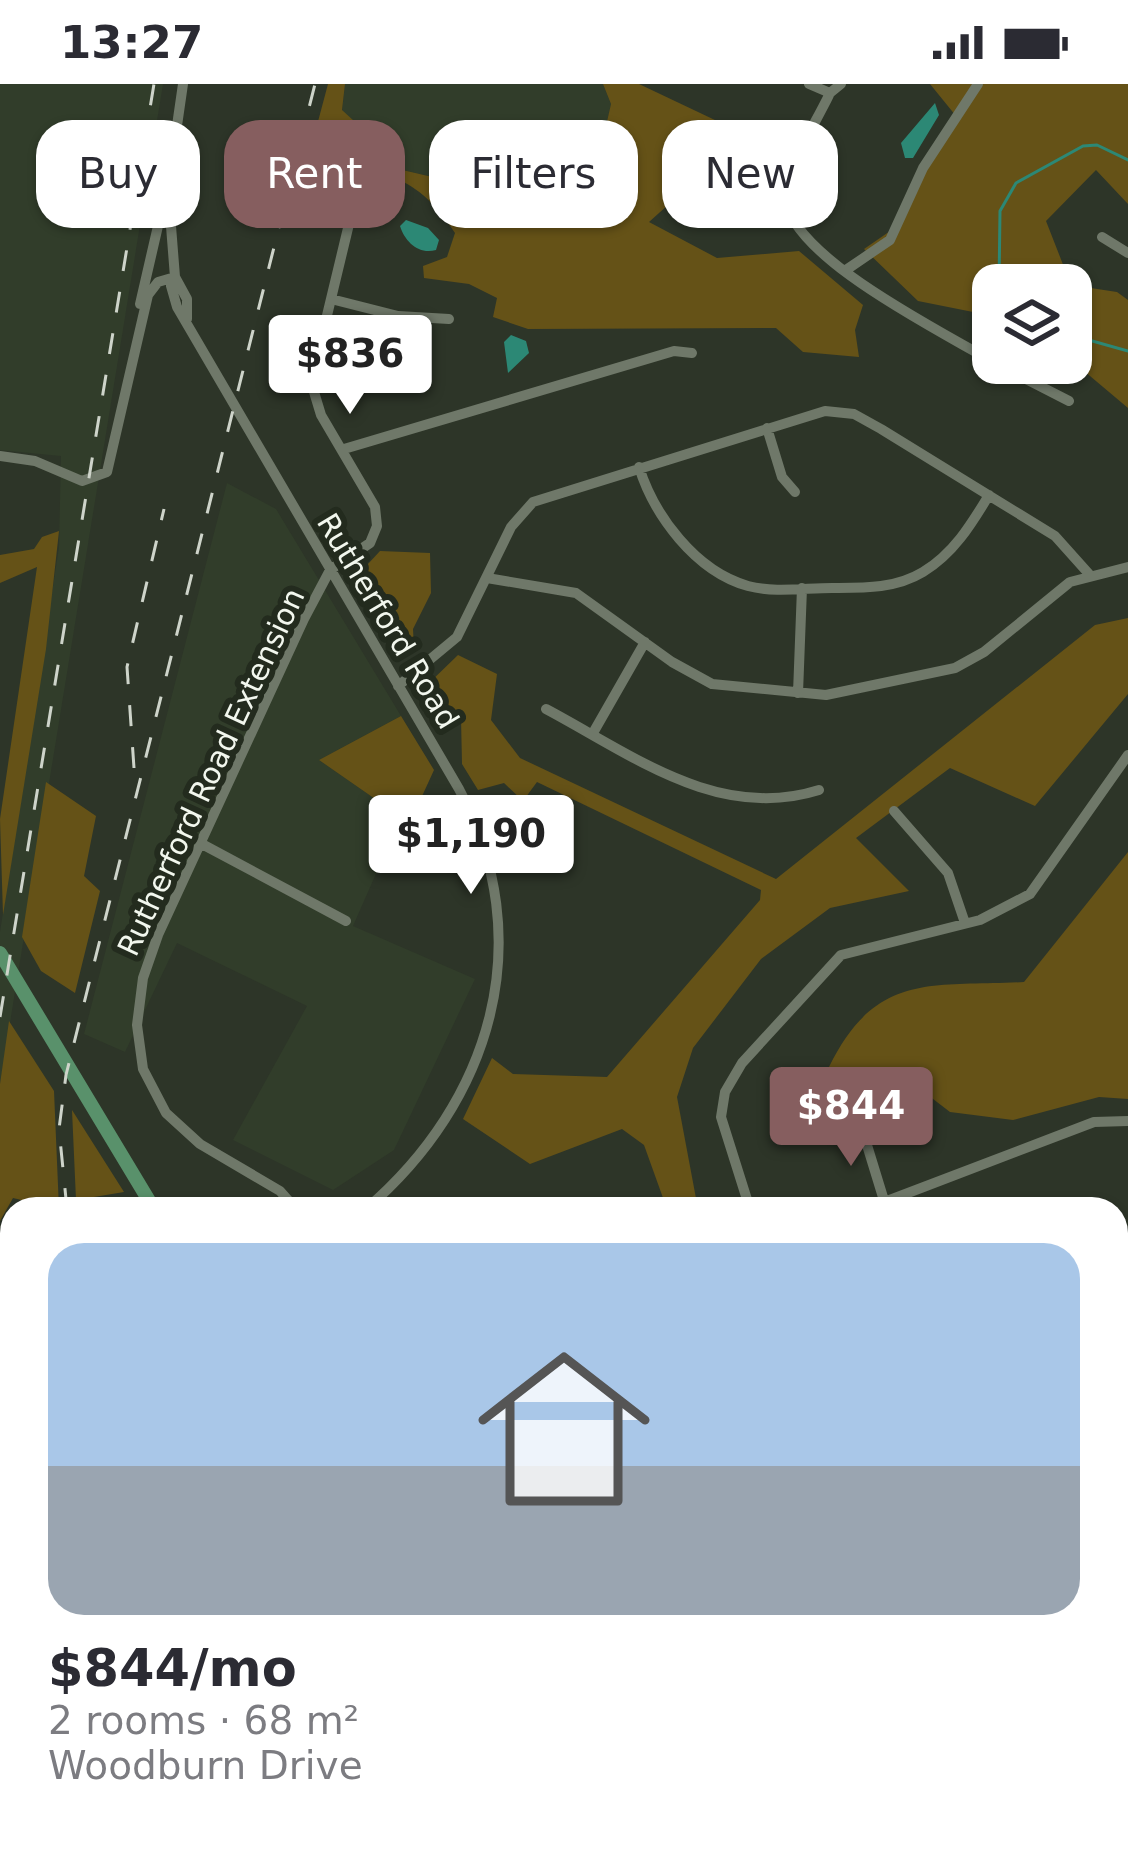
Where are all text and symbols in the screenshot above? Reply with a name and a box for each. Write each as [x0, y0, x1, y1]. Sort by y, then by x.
text: 13:27 [60, 16, 203, 69]
chip: Buy [36, 120, 200, 228]
chip: Rent [224, 120, 405, 228]
chip: Filters [429, 120, 638, 228]
chip: New [662, 120, 838, 228]
map controls [972, 264, 1092, 384]
button: layers [972, 264, 1092, 384]
pin: $836 [279, 315, 421, 417]
text: $836 [296, 331, 404, 376]
street label: Rutherford Road [310, 507, 466, 735]
street label: Rutherford Road Extension [110, 583, 312, 961]
pin: $1,190 [373, 795, 569, 897]
text: $1,190 [396, 811, 546, 856]
pin: $844 [780, 1067, 922, 1169]
text: $844 [797, 1083, 905, 1128]
icon: home [456, 1321, 672, 1537]
text: $844/mo [48, 1639, 297, 1698]
text: 2 rooms · 68 m² [48, 1698, 359, 1743]
text: Woodburn Drive [48, 1743, 363, 1788]

